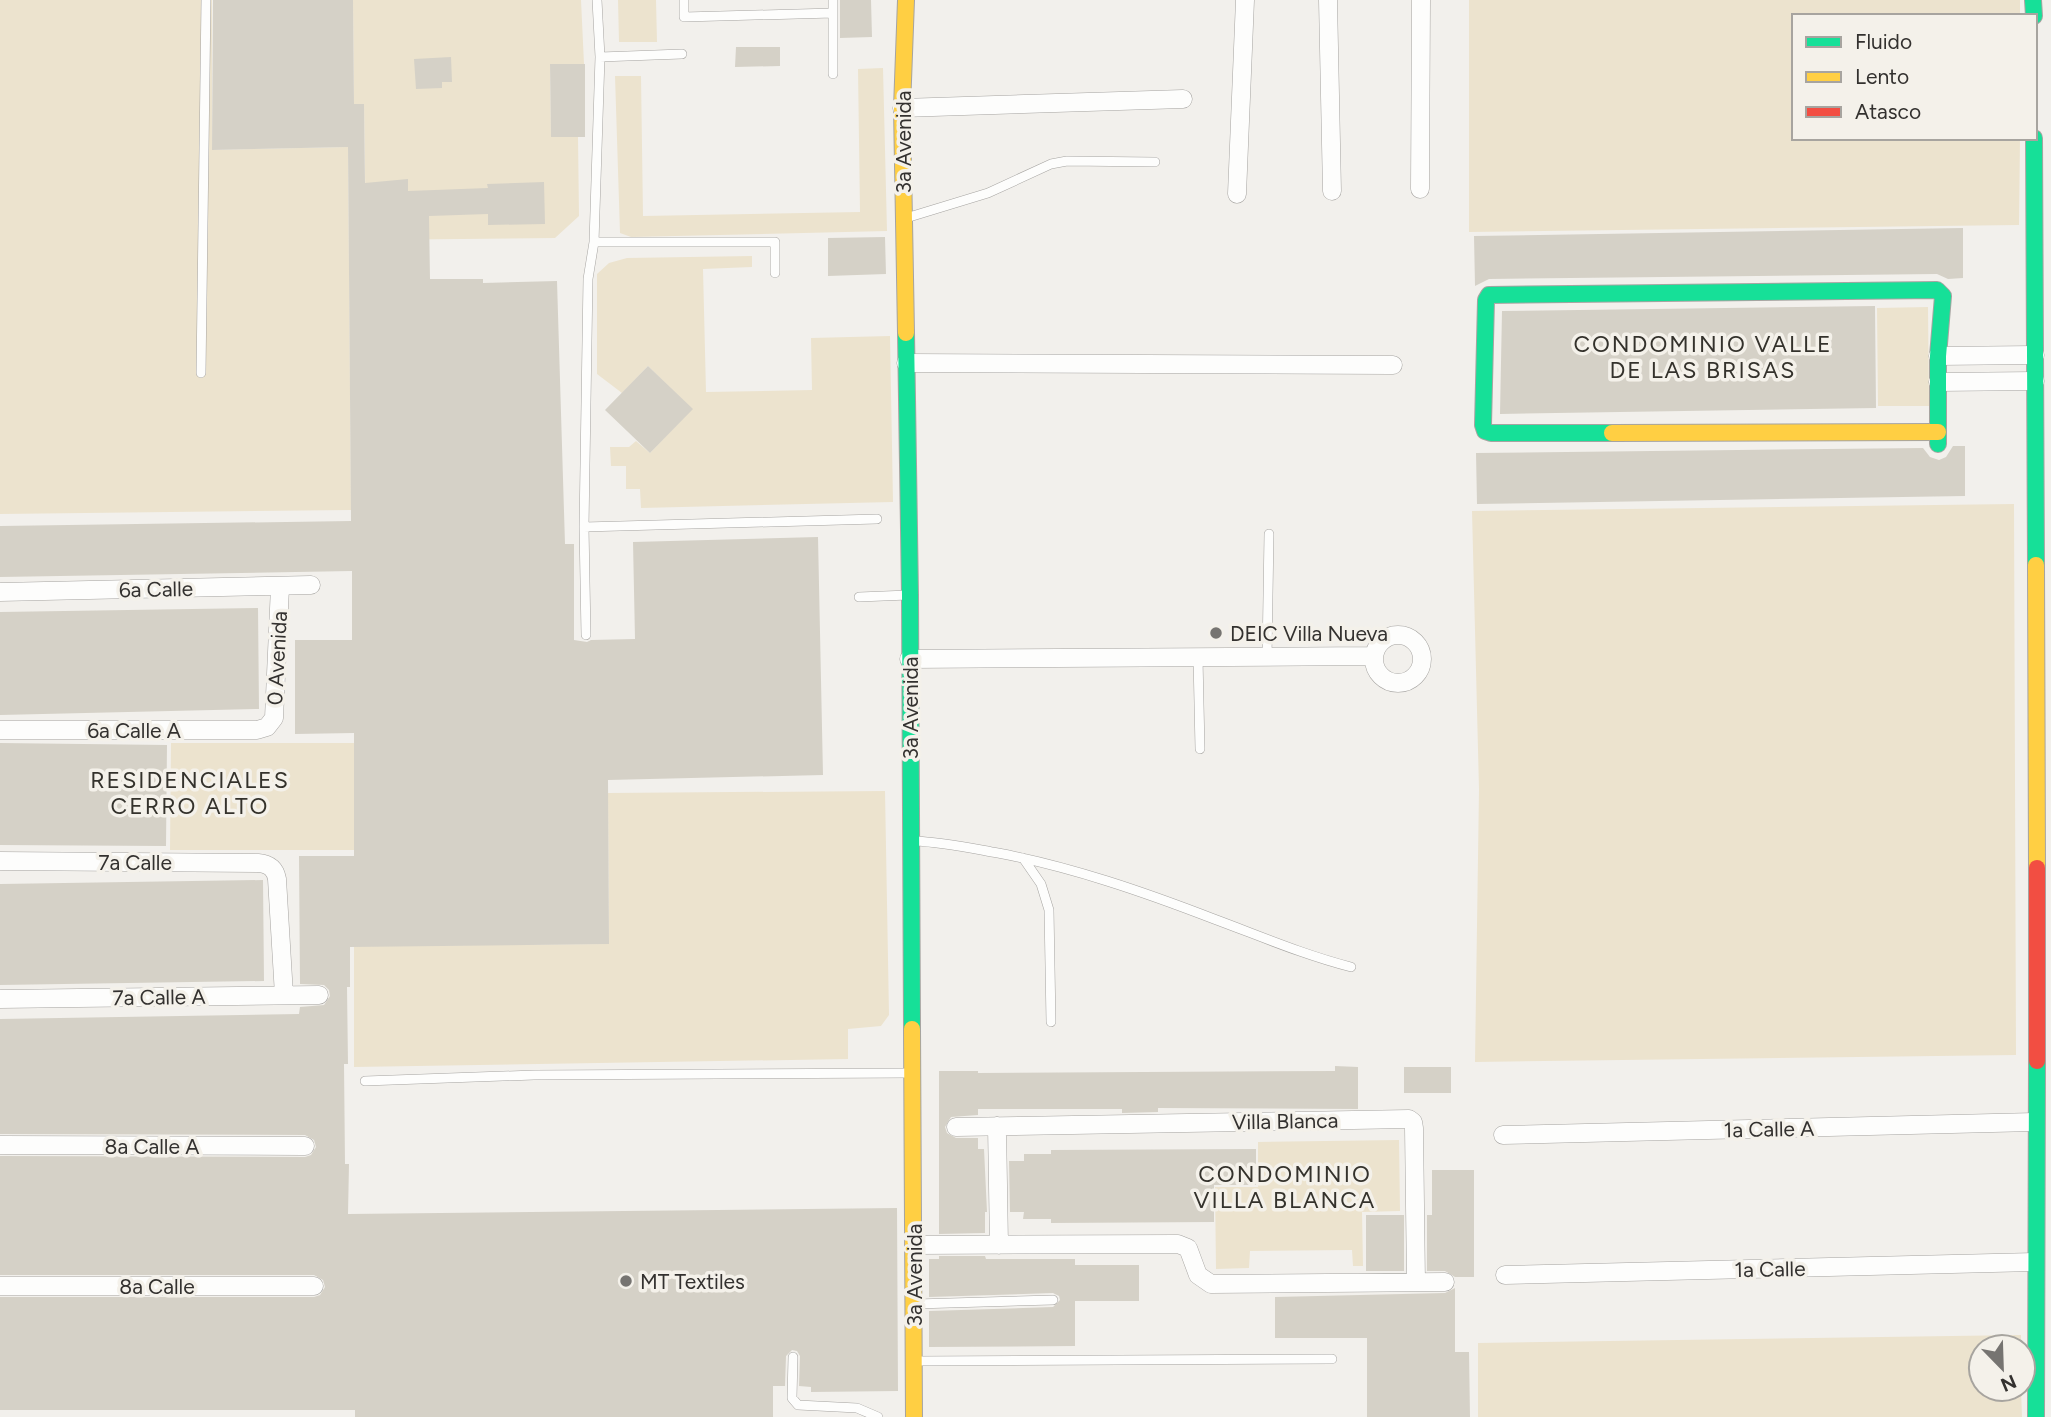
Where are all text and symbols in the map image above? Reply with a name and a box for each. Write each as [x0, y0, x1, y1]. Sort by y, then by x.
legend [1792, 14, 2037, 140]
text: Fluido [1855, 29, 1912, 54]
text: Lento [1855, 64, 1909, 89]
street label: 3a Avenida [891, 90, 916, 194]
text: Atasco [1855, 99, 1921, 124]
district label: CONDOMINIO VALLE DE LAS BRISAS [1573, 330, 1833, 384]
street label: 6a Calle [119, 576, 193, 602]
street label: 0 Avenida [262, 610, 292, 706]
place label: DEIC Villa Nueva [1230, 621, 1388, 646]
marker: DEIC Villa Nueva [1208, 625, 1224, 641]
street label: 3a Avenida [898, 656, 923, 760]
street label: 6a Calle A [87, 718, 181, 743]
district label: RESIDENCIALES CERRO ALTO [90, 766, 290, 820]
street label: 7a Calle [98, 850, 172, 875]
street label: 7a Calle A [112, 984, 206, 1010]
street label: Villa Blanca [1232, 1108, 1338, 1134]
street label: 1a Calle A [1724, 1116, 1814, 1142]
street label: 8a Calle A [105, 1134, 199, 1159]
district label: CONDOMINIO VILLA BLANCA [1194, 1160, 1376, 1214]
street label: 3a Avenida [902, 1223, 927, 1327]
street label: 1a Calle [1734, 1256, 1806, 1282]
place label: MT Textiles [640, 1269, 745, 1294]
marker: MT Textiles [618, 1273, 634, 1289]
street label: 8a Calle [119, 1274, 195, 1299]
north arrow [1967, 1333, 2037, 1403]
text: N [1997, 1370, 2020, 1397]

